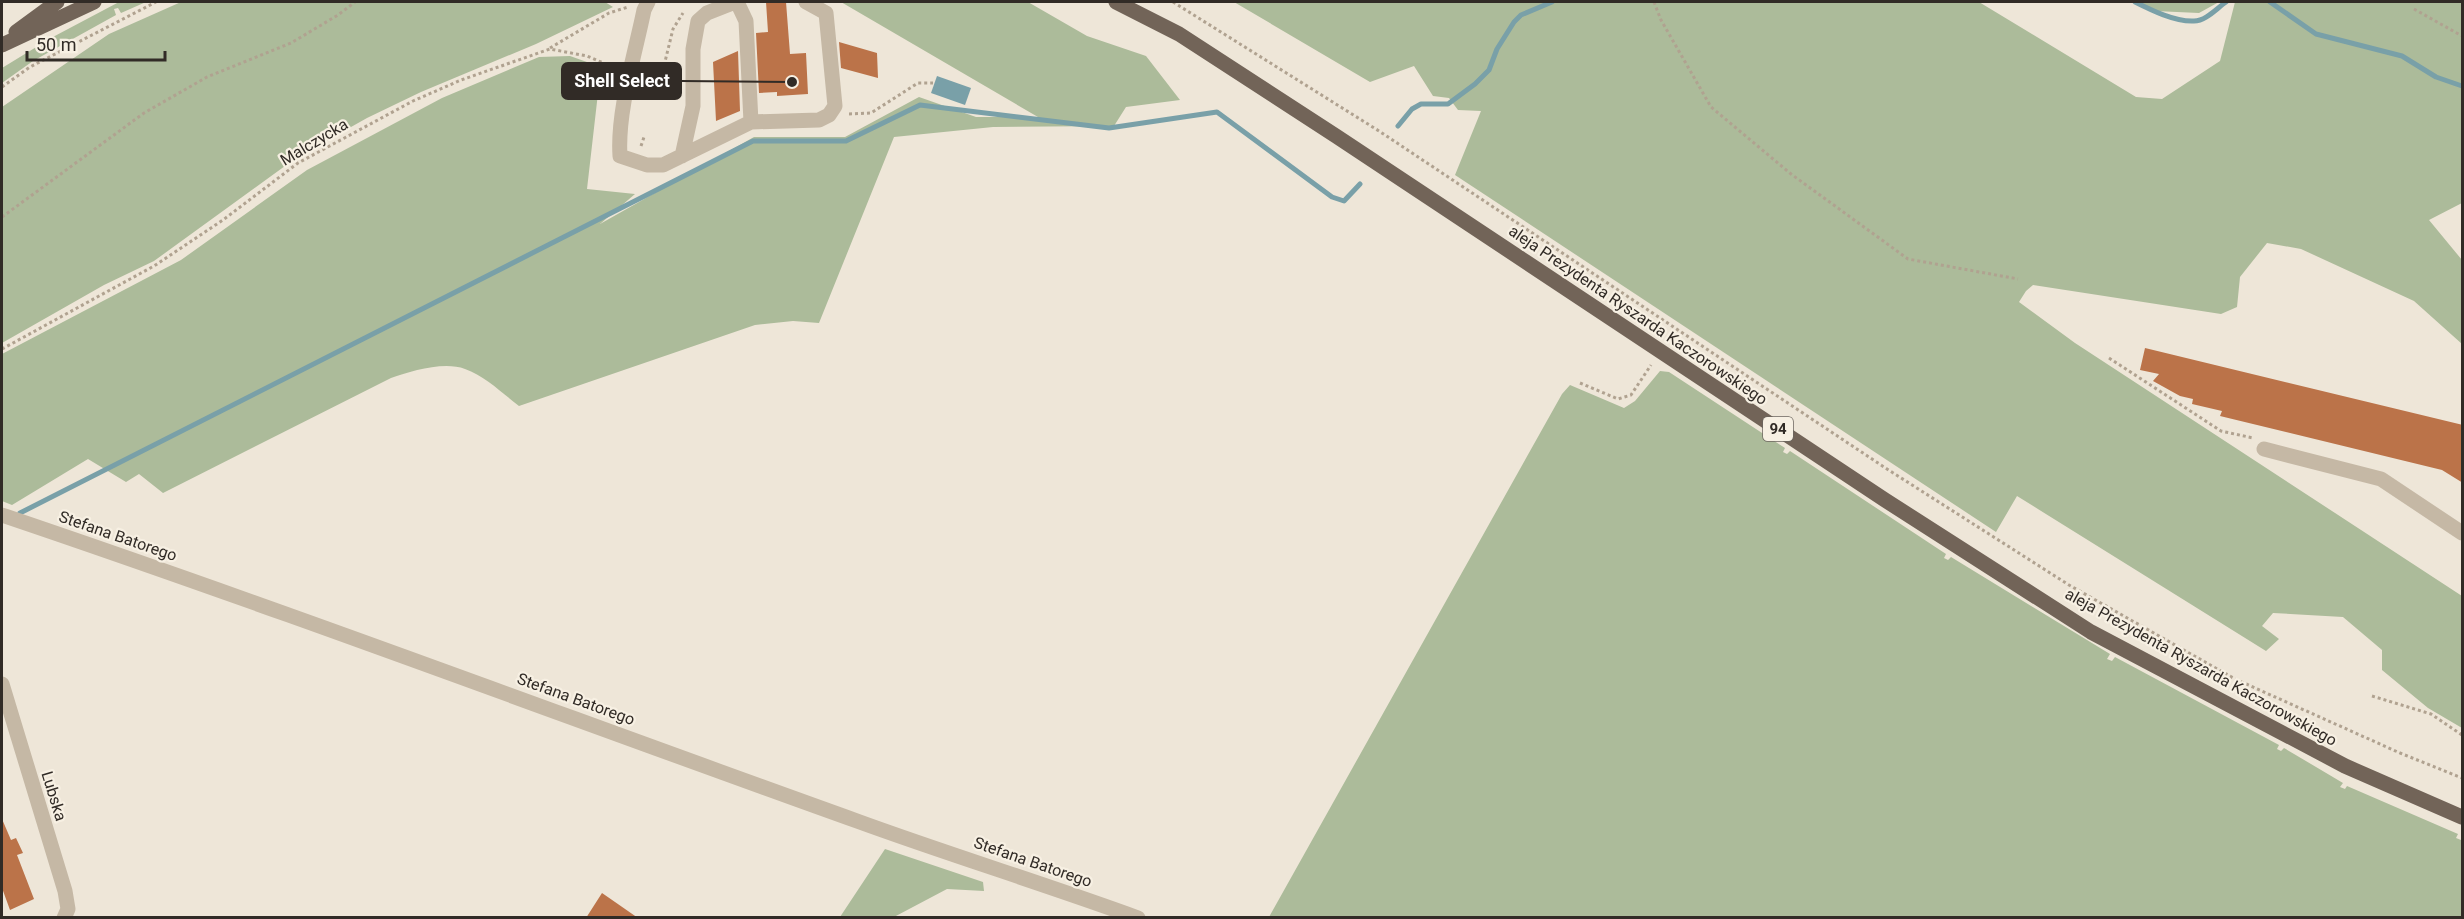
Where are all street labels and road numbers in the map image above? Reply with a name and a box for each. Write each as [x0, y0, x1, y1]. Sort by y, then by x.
street label: Malczycka [277, 114, 351, 170]
street label: aleja Prezydenta Ryszarda Kaczorowskiego [1505, 221, 1771, 409]
road number: 94 [1763, 417, 1793, 441]
street label: Stefana Batorego [56, 507, 180, 565]
street label: aleja Prezydenta Ryszarda Kaczorowskiego [2062, 584, 2340, 750]
street label: Stefana Batorego [515, 669, 637, 729]
street label: Lubska [37, 769, 71, 823]
street label: Stefana Batorego [971, 833, 1095, 891]

